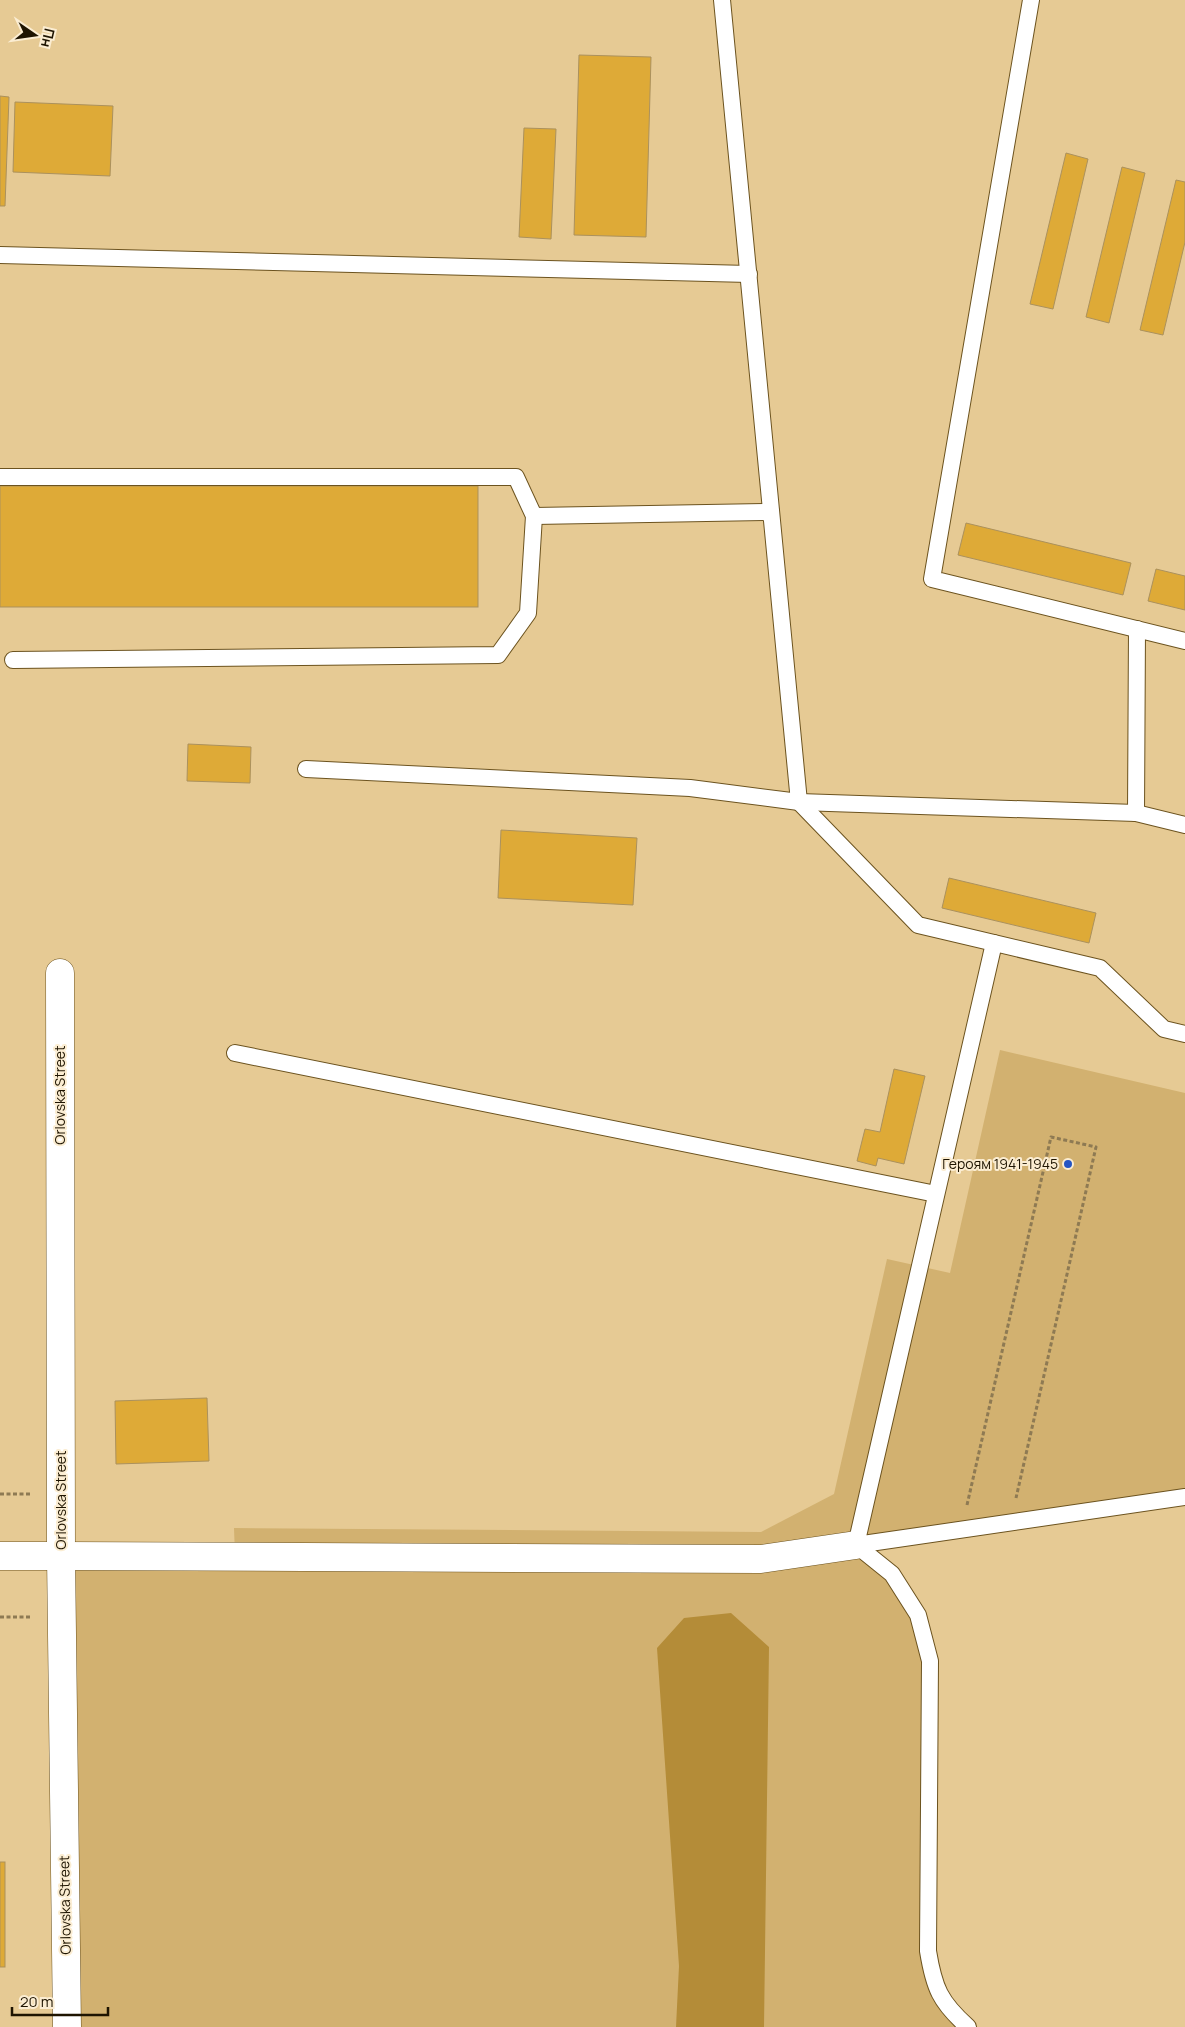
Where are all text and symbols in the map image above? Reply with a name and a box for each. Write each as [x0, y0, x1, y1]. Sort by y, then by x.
north arrow [10, 10, 60, 60]
text: Пн [37, 27, 60, 49]
street label: Orlovska Street [50, 1045, 69, 1145]
place label: Героям 1941-1945 [942, 1154, 1058, 1173]
marker: Героям 1941-1945 [1062, 1158, 1074, 1170]
street label: Orlovska Street [51, 1450, 70, 1550]
street label: Orlovska Street [54, 1855, 75, 1955]
scale bar [12, 1984, 109, 2016]
text: 20 m [20, 1991, 53, 2012]

